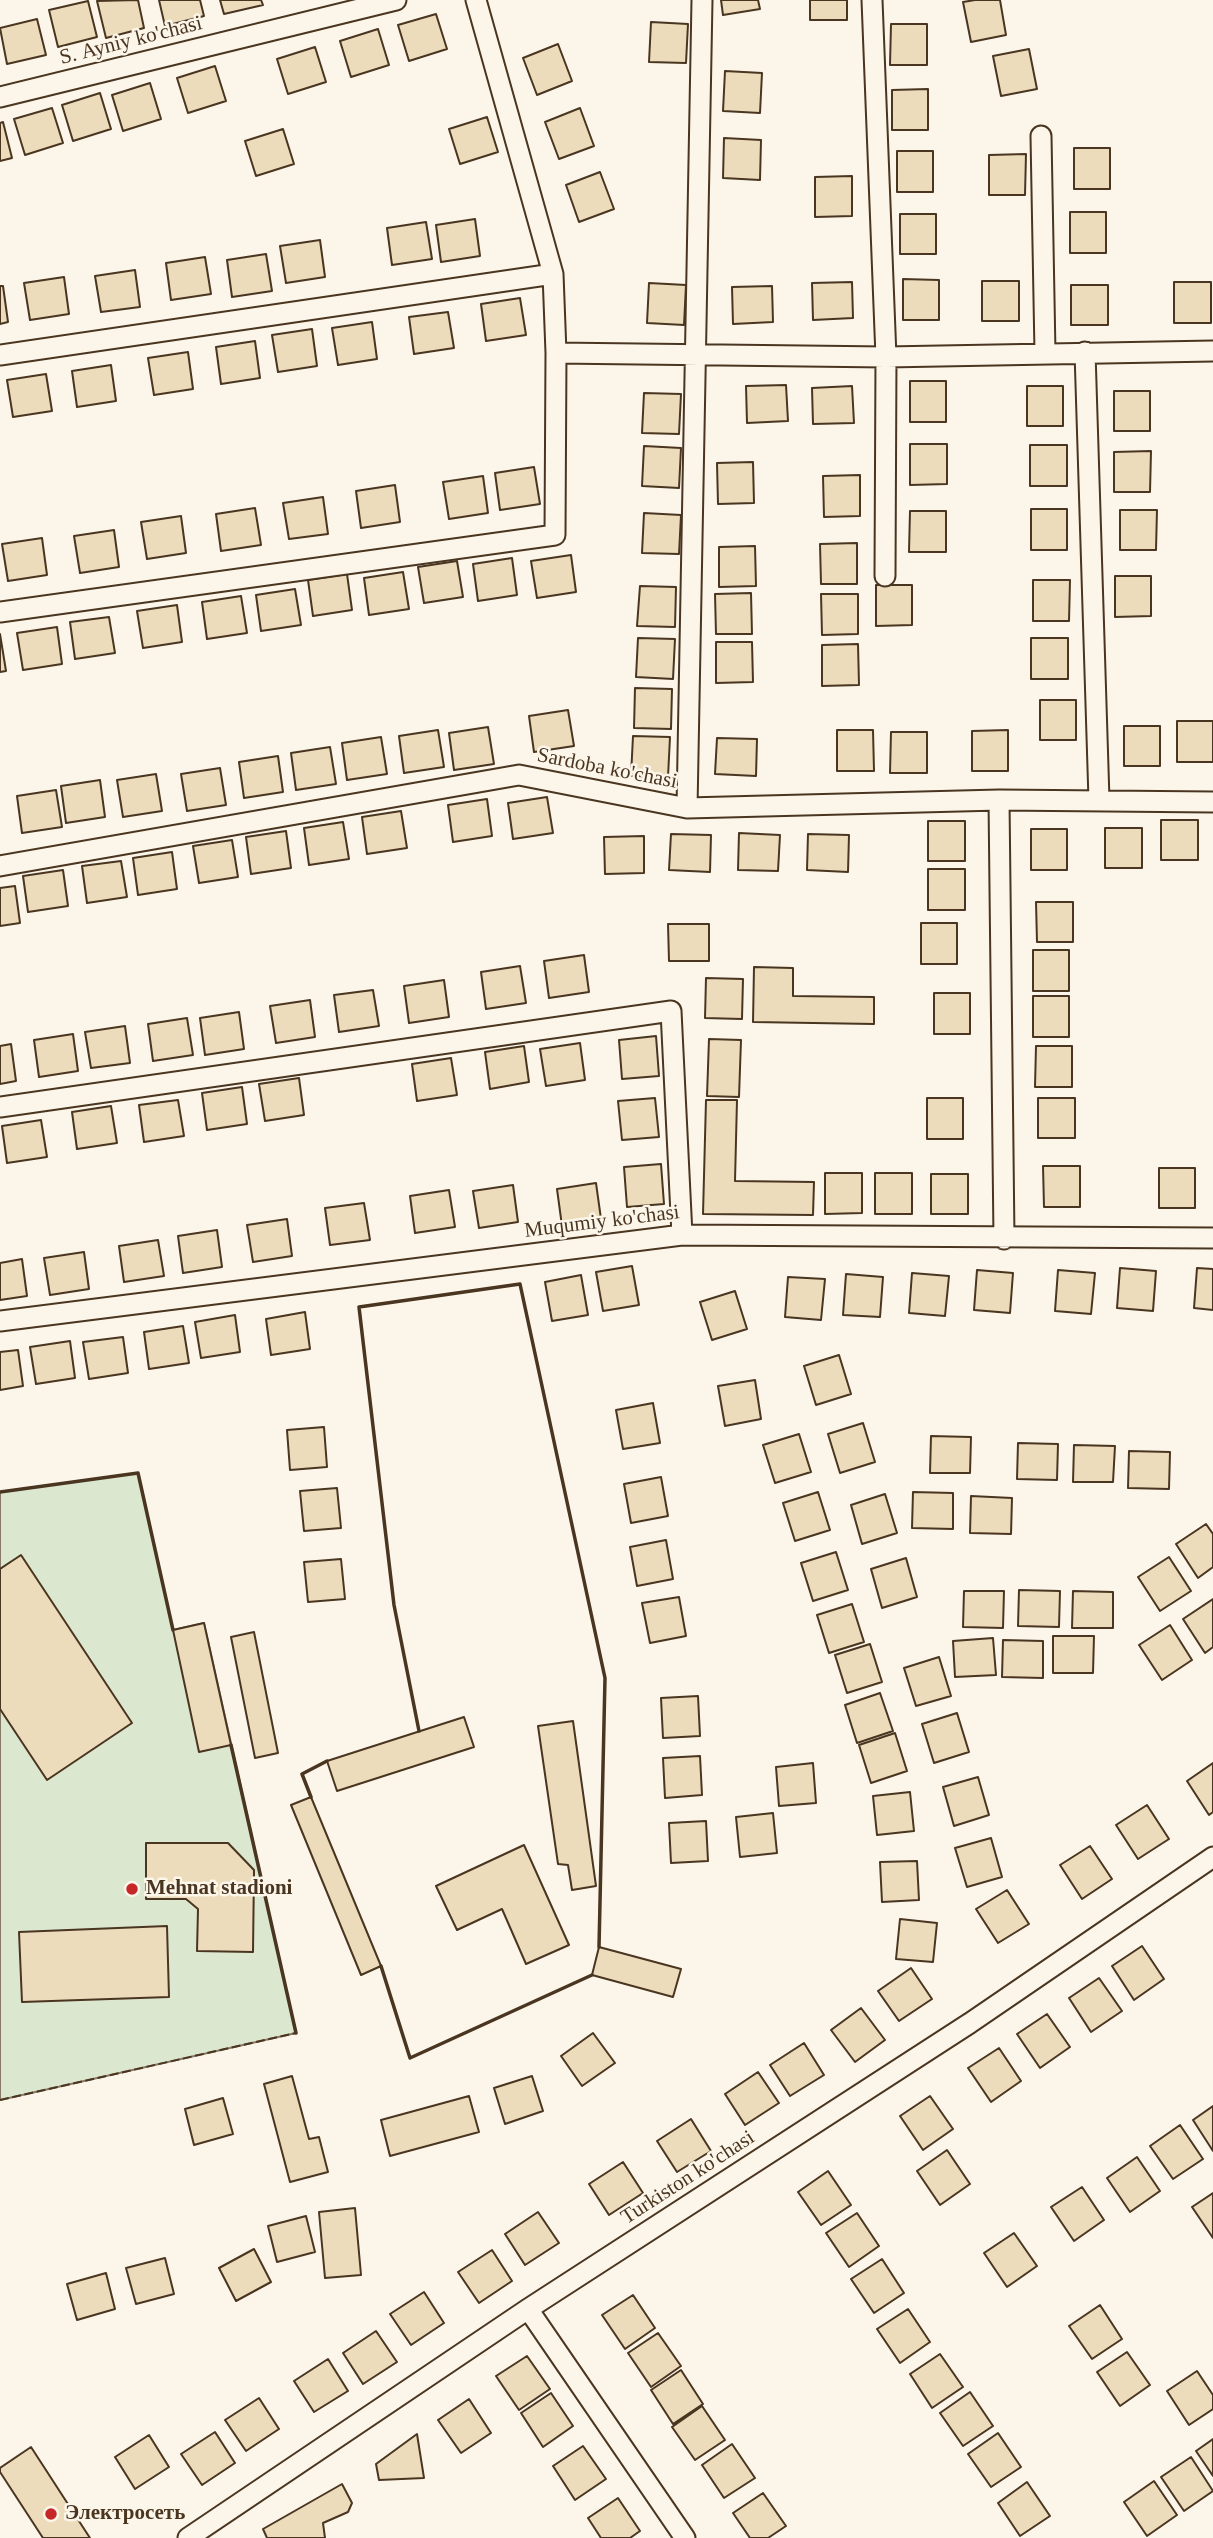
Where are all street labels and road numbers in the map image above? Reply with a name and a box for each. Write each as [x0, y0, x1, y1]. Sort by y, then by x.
street label: S. Ayniy ko'chasi [57, 11, 205, 71]
street label: Sardoba ko'chasi [535, 743, 679, 795]
street label: Muqumiy ko'chasi [523, 1200, 681, 1244]
street label: Turkiston ko'chasi [617, 2125, 759, 2231]

